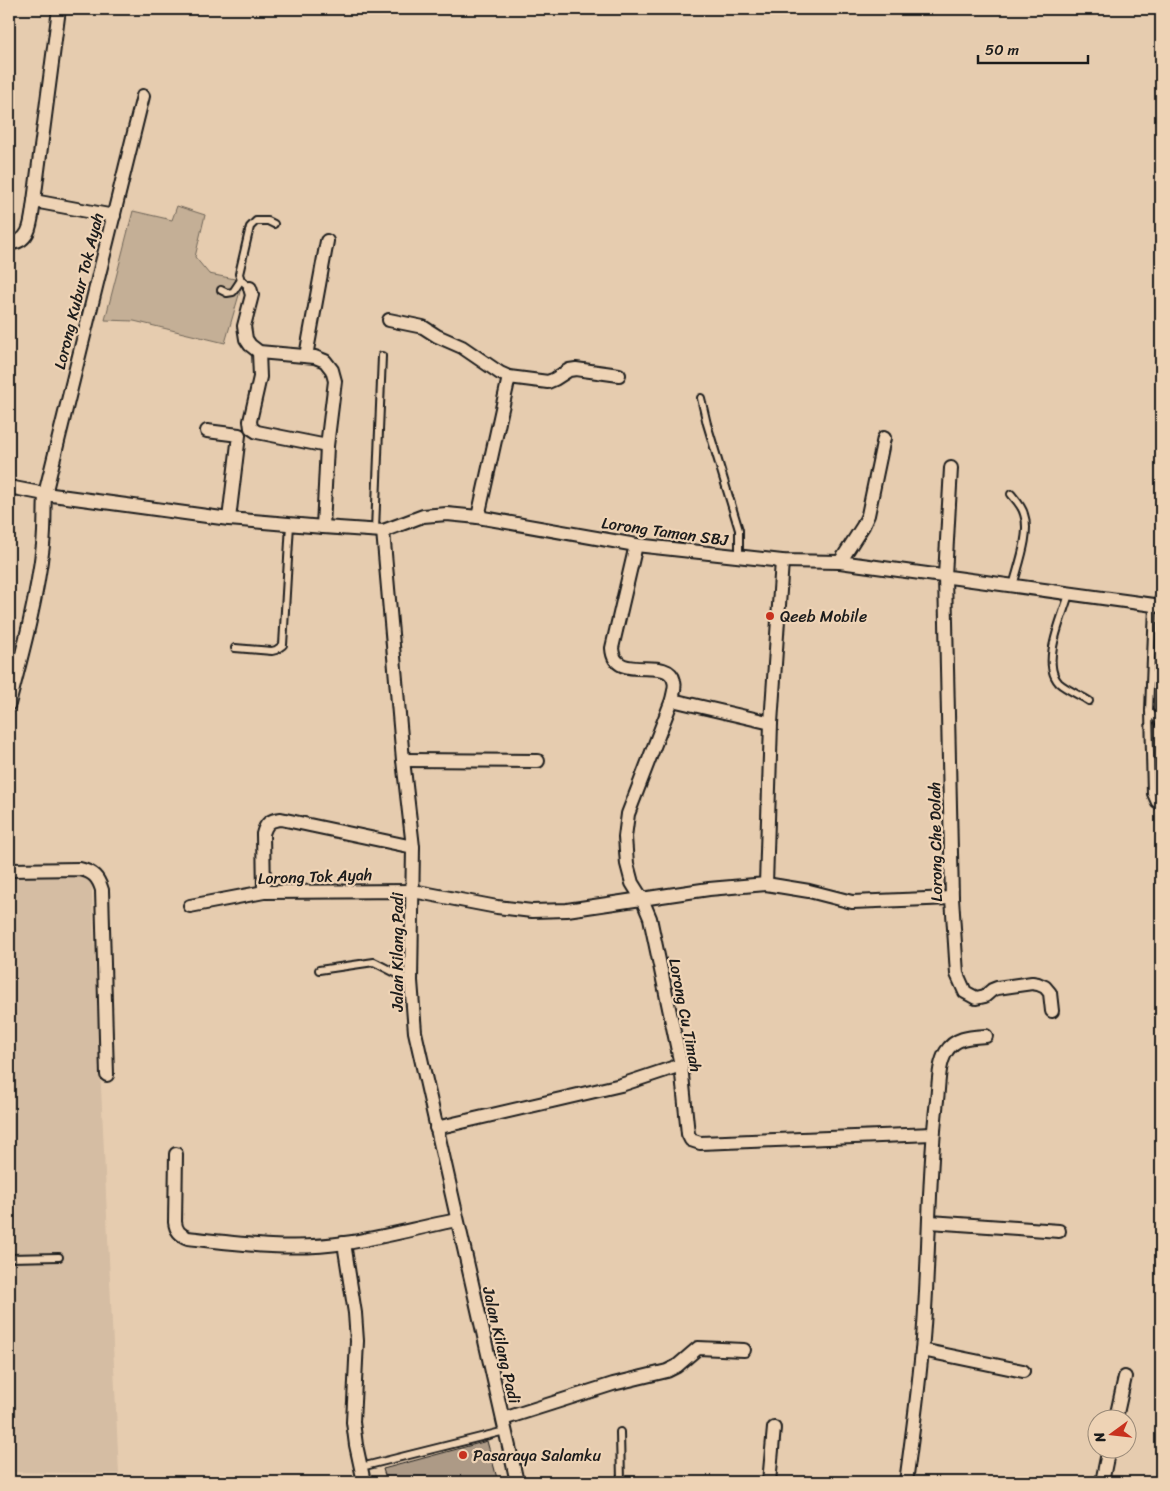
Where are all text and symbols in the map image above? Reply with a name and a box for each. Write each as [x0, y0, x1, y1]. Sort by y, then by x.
scale bar [978, 32, 1088, 64]
text: 50 m [985, 37, 1020, 63]
street label: Lorong Kubur Tok Ayah [45, 210, 112, 373]
street label: Lorong Taman SBJ [600, 508, 731, 555]
place label: Qeeb Mobile [780, 602, 867, 631]
marker: Qeeb Mobile [764, 610, 776, 622]
street label: Lorong Che Dolah [920, 782, 951, 902]
street label: Lorong Tok Ayah [257, 860, 373, 893]
street label: Jalan Kilang Padi [383, 892, 412, 1013]
street label: Lorong Cu Timah [660, 956, 711, 1075]
street label: Jalan Kilang Padi [474, 1283, 529, 1407]
north arrow [1088, 1408, 1138, 1458]
text: N [1087, 1429, 1114, 1446]
place label: Pasaraya Salamku [473, 1441, 602, 1470]
marker: Pasaraya Salamku [457, 1449, 469, 1461]

